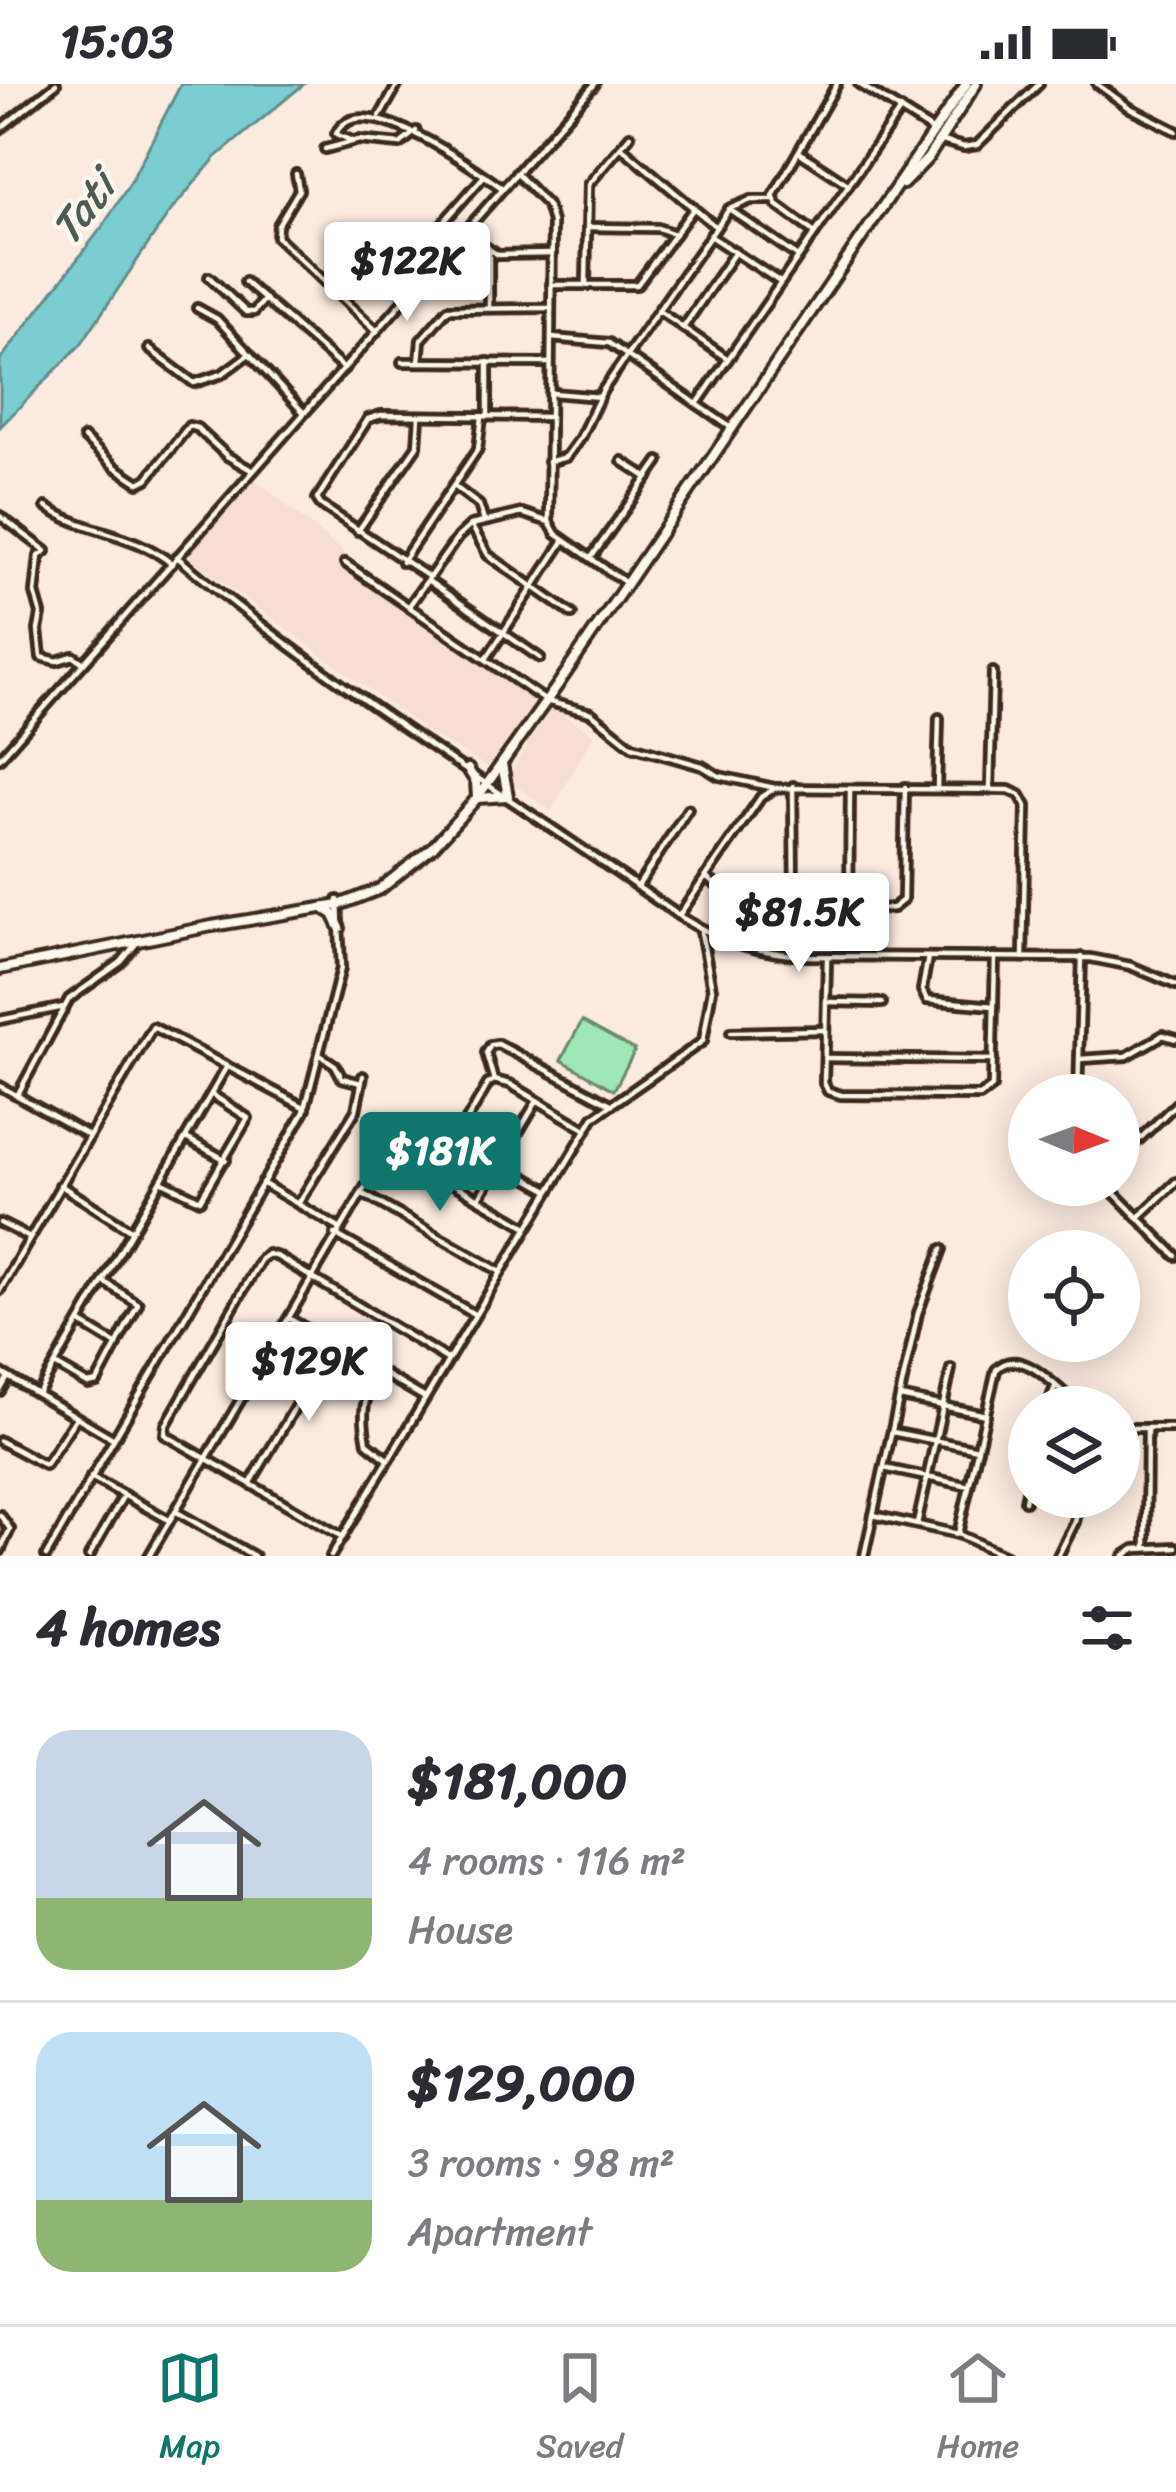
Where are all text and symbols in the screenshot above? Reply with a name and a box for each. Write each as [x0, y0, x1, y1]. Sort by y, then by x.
text: 15:03 [60, 2, 174, 82]
water label: Tati [28, 147, 143, 262]
pin: $122K [323, 222, 491, 324]
text: $122K [351, 226, 463, 295]
pin: $81.5K [701, 873, 897, 975]
text: $81.5K [736, 877, 862, 946]
north arrow [1008, 1074, 1140, 1206]
map controls [1008, 1074, 1140, 1518]
pin: $181K [356, 1112, 524, 1214]
text: $181K [387, 1116, 493, 1185]
button: locate [1008, 1230, 1140, 1362]
pin: $129K [225, 1322, 393, 1424]
text: $129K [252, 1326, 366, 1395]
button: layers [1008, 1386, 1140, 1518]
text: 4 homes [36, 1583, 220, 1673]
icon: filters [1074, 1595, 1140, 1661]
text: $181,000 [408, 1736, 627, 1826]
icon: home [132, 1778, 276, 1922]
text: 4 rooms · 116 m² [408, 1826, 686, 1895]
text: House [408, 1895, 513, 1964]
text: $129,000 [408, 2038, 635, 2128]
icon: home [132, 2080, 276, 2224]
text: 3 rooms · 98 m² [408, 2128, 675, 2197]
text: Apartment [408, 2197, 592, 2266]
tab: Map [157, 2345, 223, 2475]
tab: Saved [536, 2345, 623, 2475]
tab: Home [937, 2345, 1019, 2475]

